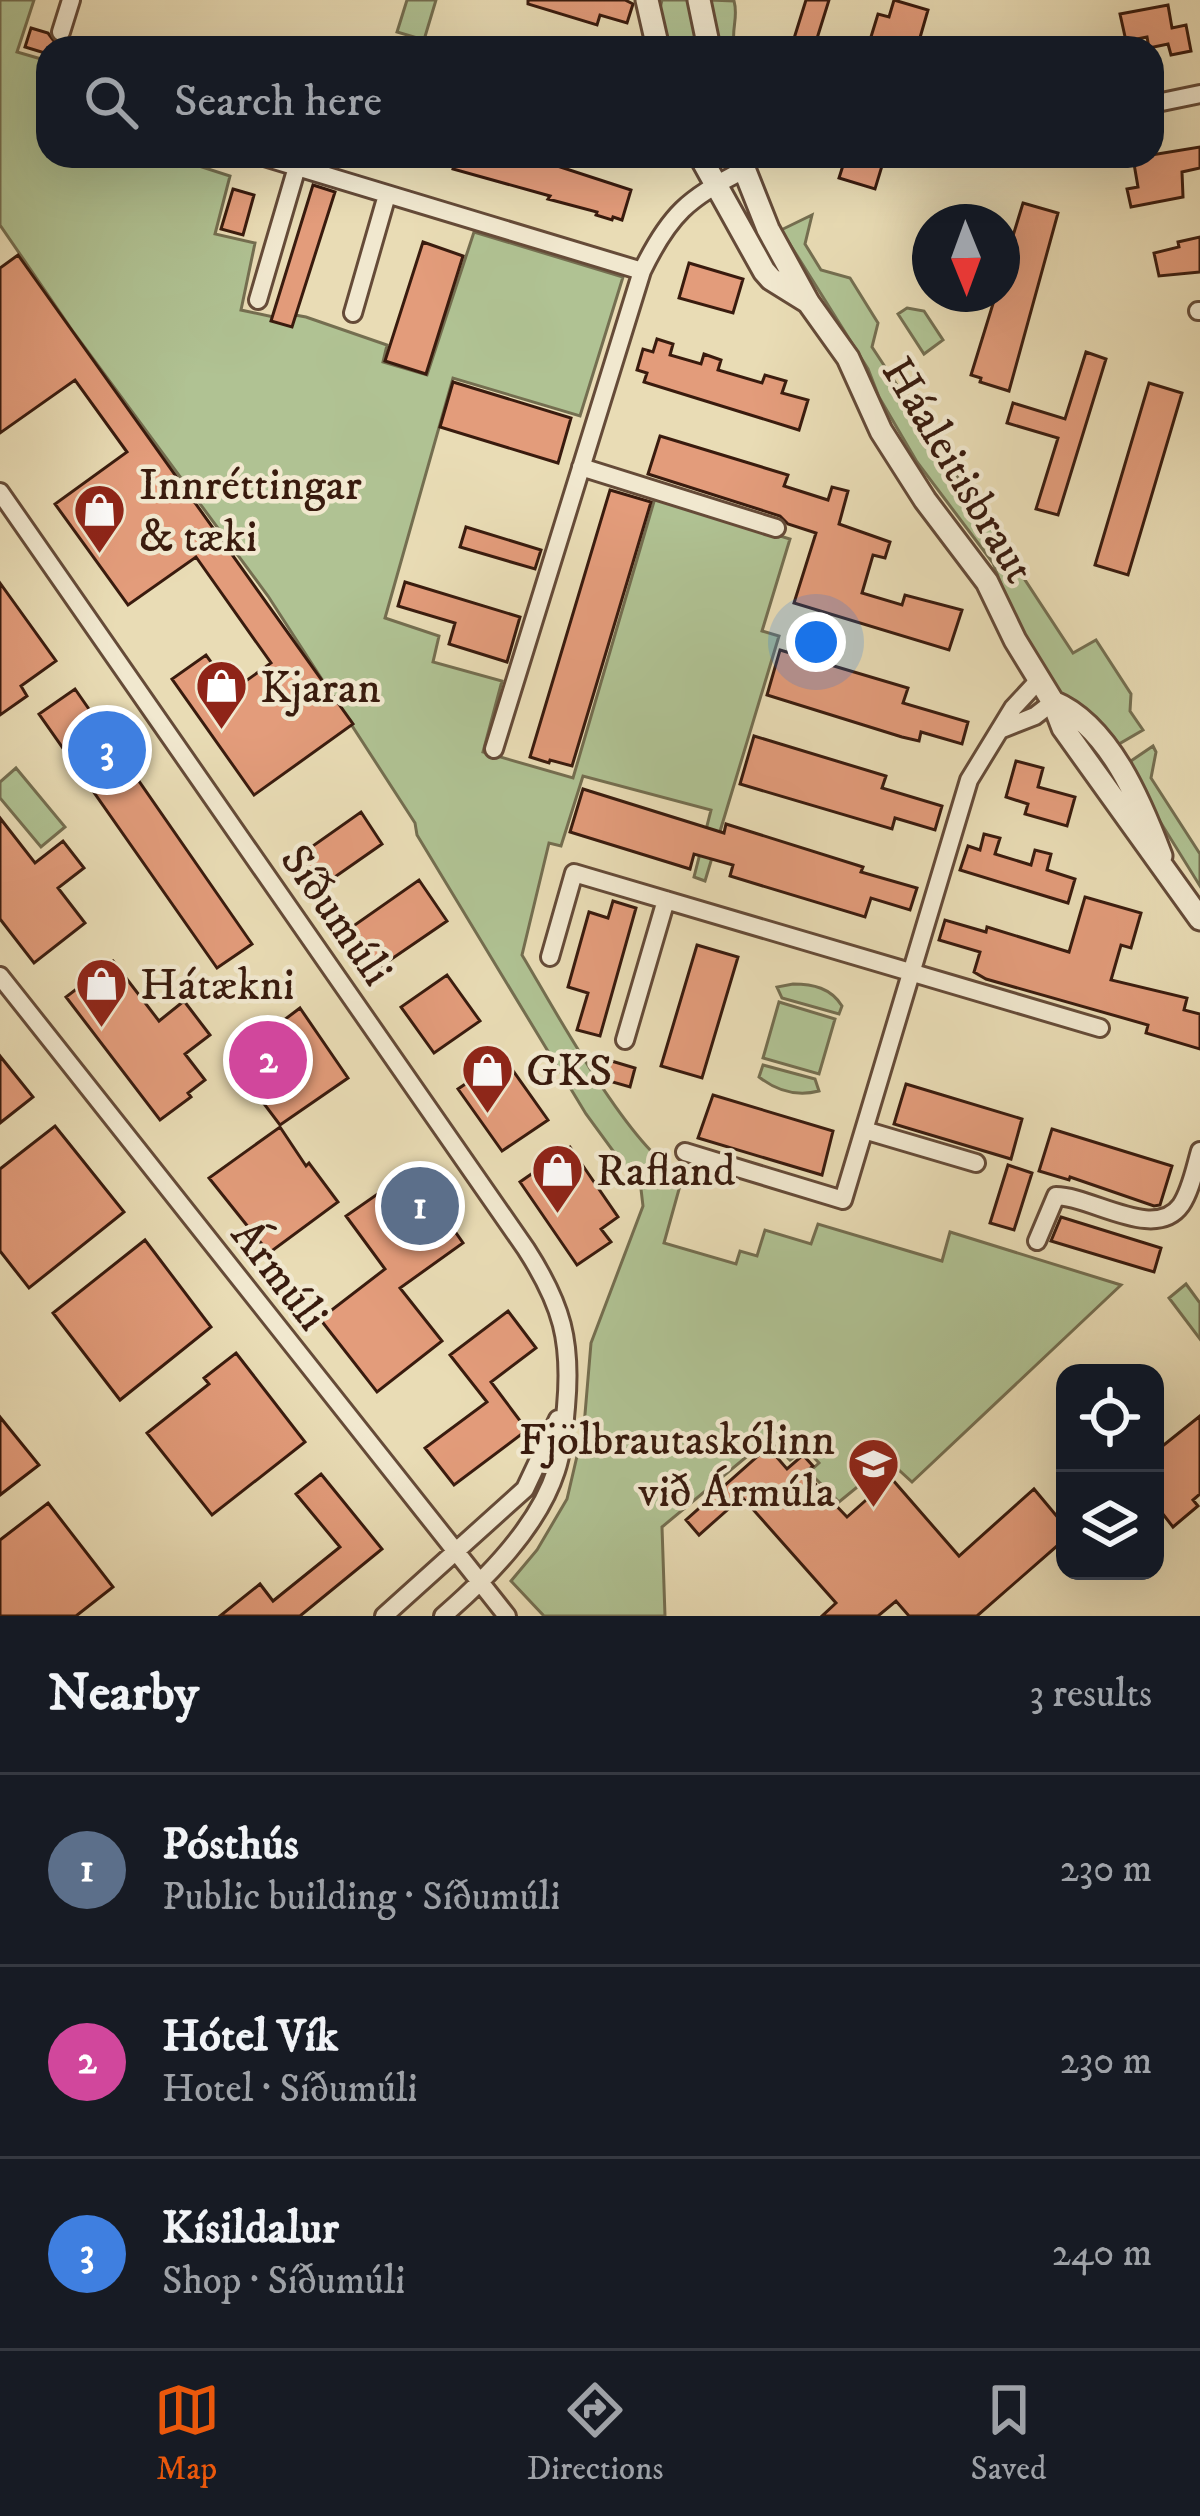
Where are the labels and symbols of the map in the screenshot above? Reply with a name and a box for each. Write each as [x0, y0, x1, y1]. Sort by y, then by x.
north arrow [912, 204, 1020, 312]
street label: Háaleitisbraut [868, 348, 1047, 594]
place label: Innréttingar & tæki [139, 458, 362, 566]
shop icon: Innréttingar & tæki [72, 481, 128, 555]
your location [786, 612, 846, 672]
shop icon: Kjaran [193, 658, 249, 732]
place label: Kjaran [260, 661, 381, 717]
pin: 3 [68, 705, 146, 795]
street label: Síðumúli [267, 834, 404, 997]
shop icon: Hátækni [73, 955, 129, 1029]
place label: Hátækni [140, 958, 295, 1014]
pin: 2 [229, 1015, 307, 1105]
shop icon: GKS [459, 1041, 515, 1115]
place label: GKS [526, 1044, 612, 1100]
shop icon: Rafland [529, 1141, 585, 1215]
place label: Rafland [596, 1144, 736, 1200]
pin: 1 [381, 1161, 459, 1251]
street label: Ármúli [218, 1209, 339, 1343]
place label: Fjölbrautaskólinn við Ármúla [519, 1413, 835, 1521]
school or university icon: Fjölbrautaskólinn við Ármúla [846, 1436, 902, 1510]

